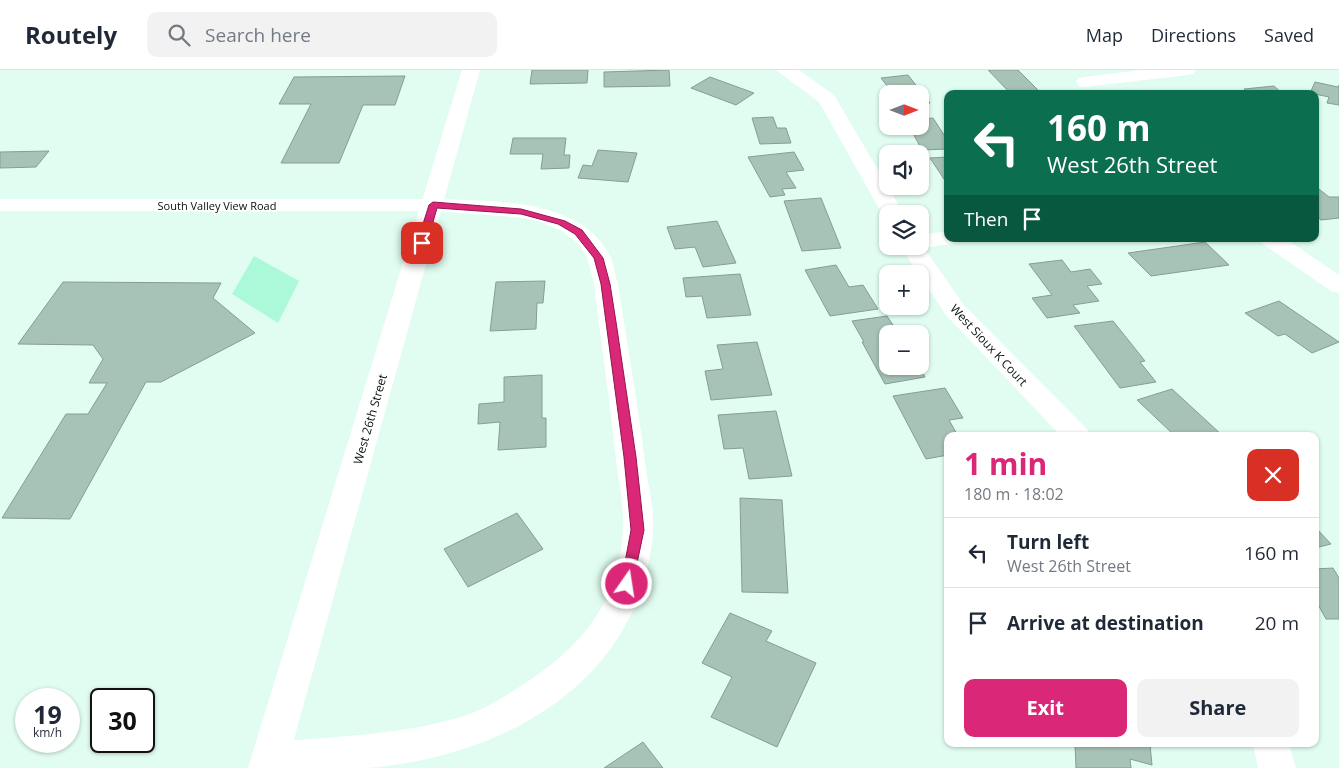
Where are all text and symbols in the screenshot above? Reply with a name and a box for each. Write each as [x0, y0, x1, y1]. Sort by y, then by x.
search box [147, 12, 497, 57]
text: Routely [25, 18, 117, 51]
icon: search [165, 21, 193, 49]
text: Search here [205, 22, 311, 48]
text: Map [1086, 23, 1123, 47]
text: Directions [1151, 23, 1236, 47]
text: Saved [1264, 23, 1314, 47]
north arrow [879, 85, 929, 135]
map controls [879, 85, 929, 375]
text: 160 m [1047, 104, 1151, 151]
icon: left [964, 110, 1029, 175]
button: sound [879, 145, 929, 195]
text: West 26th Street [1047, 149, 1217, 179]
street label: South Valley View Road [158, 198, 276, 213]
button: layers [879, 205, 929, 255]
icon: arrive [1018, 205, 1046, 233]
text: Then [964, 206, 1008, 232]
pin [401, 222, 443, 264]
icon: arrive [408, 229, 436, 257]
button: + [879, 265, 929, 315]
street label: West Sioux K Court [947, 300, 1031, 390]
button: − [879, 325, 929, 375]
street label: West 26th Street [349, 372, 391, 466]
text: 1 min [964, 443, 1047, 484]
button: close [1247, 449, 1299, 501]
text: 180 m · 18:02 [964, 483, 1064, 505]
text: Turn left [1007, 529, 1089, 555]
icon: left [964, 539, 992, 567]
text: 160 m [1244, 540, 1299, 566]
text: West 26th Street [1007, 555, 1131, 577]
position arrow [600, 557, 652, 609]
icon: arrive [964, 609, 992, 637]
text: Arrive at destination [1007, 610, 1204, 636]
text: 20 m [1255, 610, 1299, 636]
button: Exit [964, 679, 1127, 737]
button: Share [1137, 679, 1299, 737]
speed limit sign: 30 [90, 688, 155, 753]
text: 19 [33, 697, 62, 731]
text: km/h [33, 724, 62, 741]

